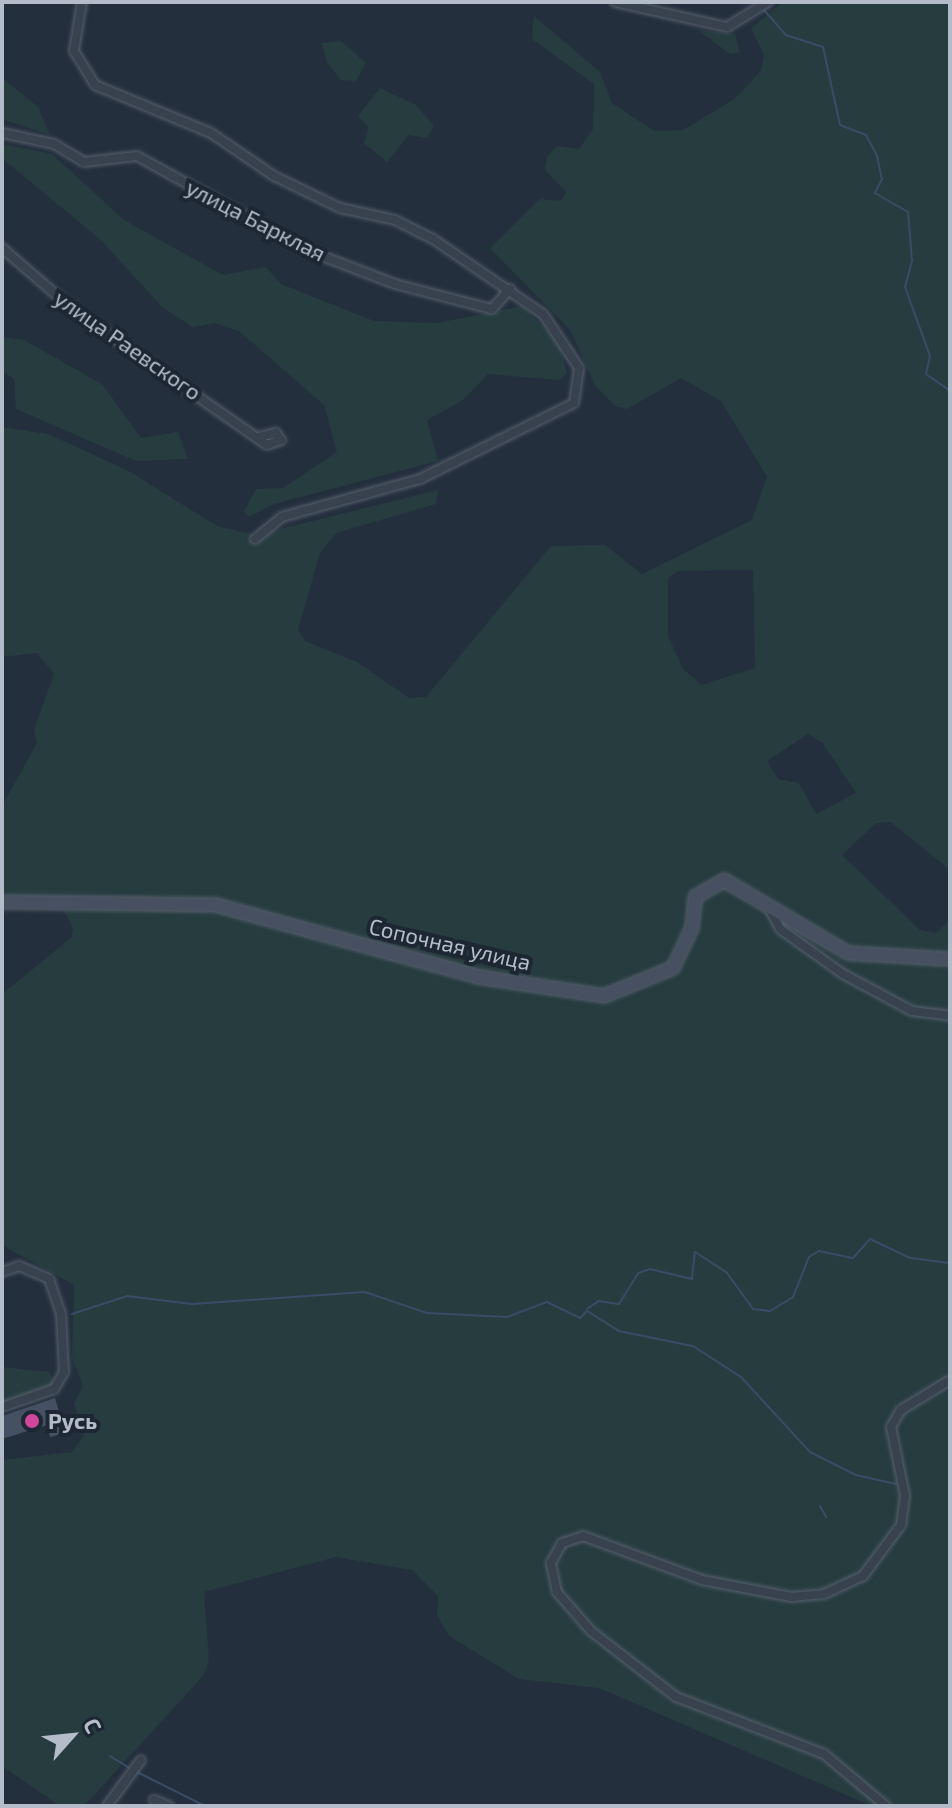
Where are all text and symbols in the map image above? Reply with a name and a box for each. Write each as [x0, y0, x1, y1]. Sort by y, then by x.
street label: улица Барклая [182, 174, 330, 266]
street label: улица Раевского [50, 285, 206, 405]
street label: Сопочная улица [367, 913, 533, 975]
place label: Русь [48, 1408, 97, 1434]
marker: Русь [23, 1412, 41, 1430]
north arrow [32, 1696, 112, 1776]
text: С [79, 1713, 108, 1737]

